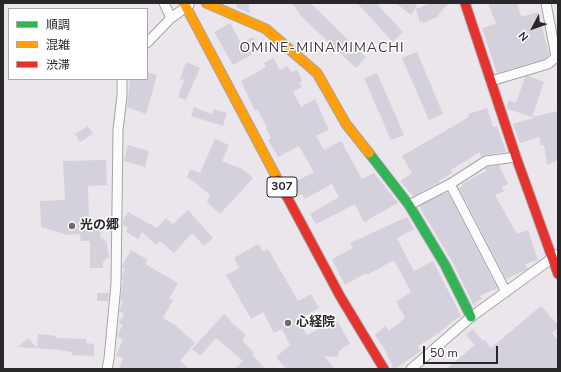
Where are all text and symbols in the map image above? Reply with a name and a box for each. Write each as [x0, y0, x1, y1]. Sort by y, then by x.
legend [8, 8, 148, 80]
north arrow [513, 8, 553, 48]
text: 順調 [46, 17, 70, 33]
text: N [515, 28, 532, 44]
text: 混雑 [46, 37, 70, 53]
district label: OMINE-MINAMIMACHI [239, 41, 405, 57]
text: 渋滞 [46, 57, 70, 73]
road number: 307 [267, 177, 297, 197]
place label: 光の郷 [80, 218, 119, 234]
marker: 光の郷 [67, 221, 77, 231]
place label: 心経院 [296, 315, 335, 331]
marker: 心経院 [283, 318, 293, 328]
scale bar [425, 338, 500, 364]
text: 50 m [430, 345, 458, 361]

